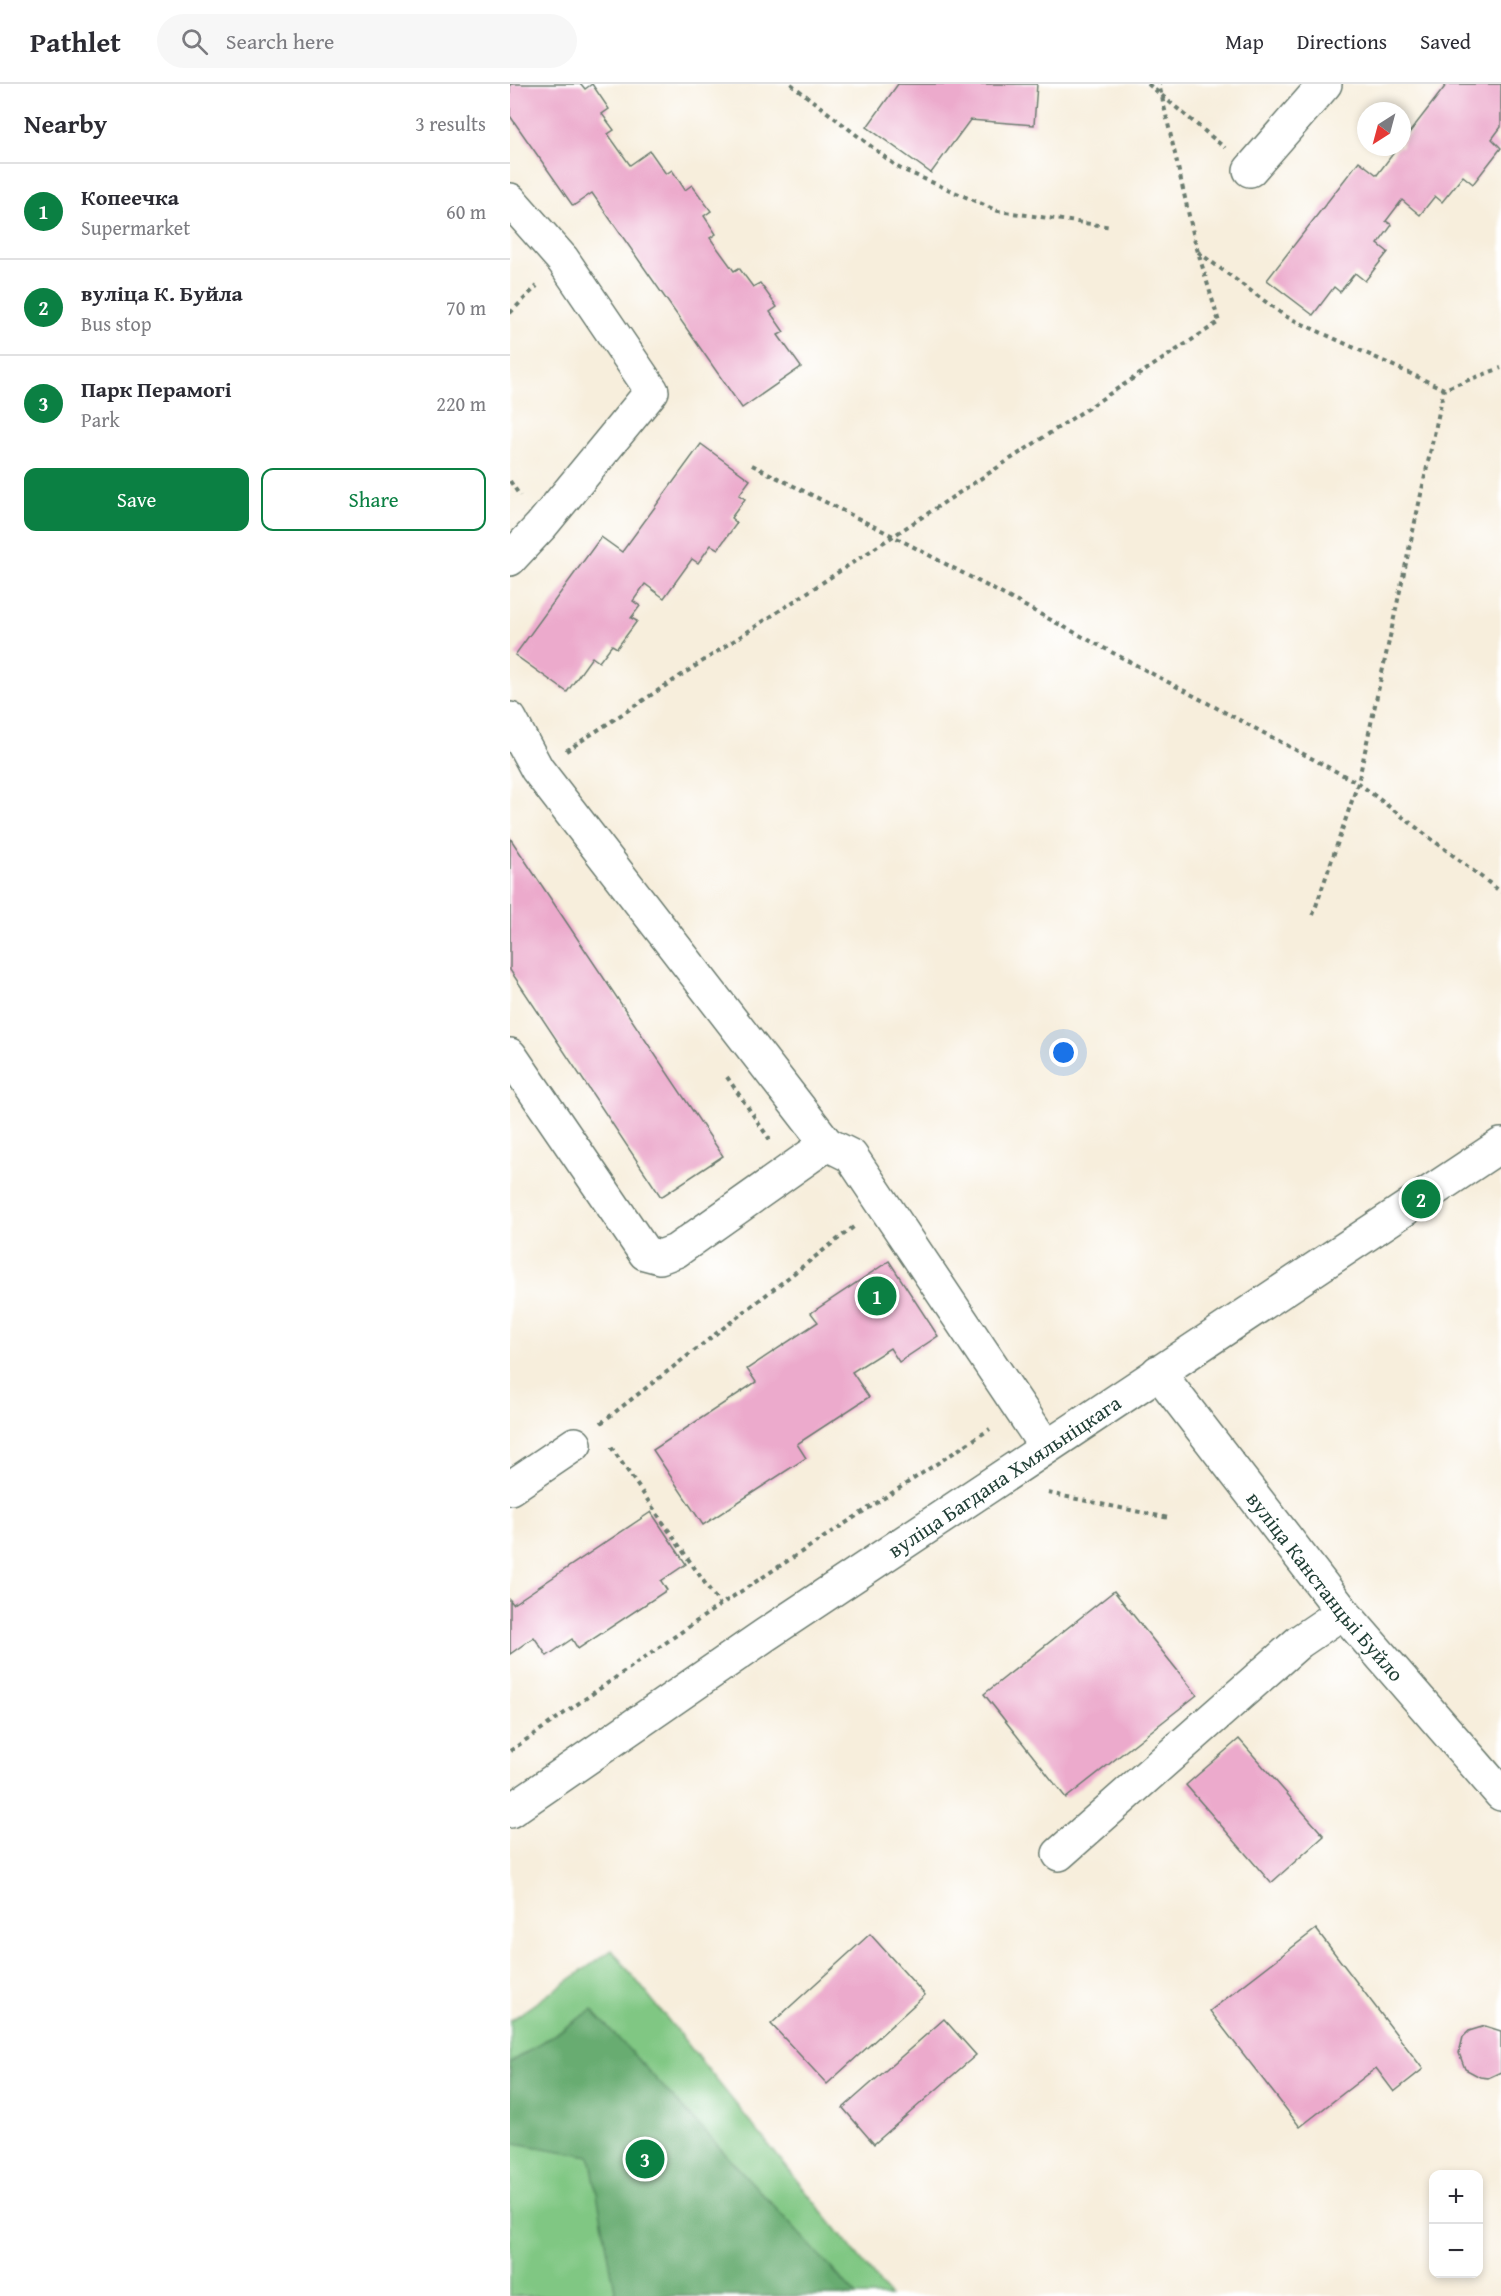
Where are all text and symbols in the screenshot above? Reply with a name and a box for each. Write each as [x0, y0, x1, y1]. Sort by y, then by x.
search box [157, 14, 577, 68]
text: Pathlet [30, 21, 121, 62]
icon: search [178, 25, 211, 58]
text: Search here [226, 25, 334, 57]
text: Map [1225, 26, 1264, 57]
text: Directions [1297, 26, 1387, 57]
text: Saved [1420, 26, 1471, 57]
north arrow [1357, 102, 1411, 156]
text: Nearby [24, 104, 107, 143]
text: 3 results [415, 109, 486, 138]
text: Копеечка [81, 181, 179, 213]
text: 1 [38, 197, 49, 226]
text: 60 m [446, 197, 486, 226]
text: Supermarket [81, 213, 190, 242]
text: вуліца К. Буйла [81, 277, 243, 309]
text: 2 [38, 293, 49, 322]
text: 70 m [446, 293, 486, 322]
text: Bus stop [81, 309, 152, 338]
text: Парк Перамогі [81, 373, 232, 405]
text: 3 [38, 389, 49, 418]
text: 220 m [436, 389, 486, 418]
text: Park [81, 405, 120, 434]
button: Save [24, 468, 249, 531]
button: Share [261, 468, 486, 531]
your location [1049, 1038, 1078, 1067]
pin: 2 [1402, 1176, 1440, 1222]
pin: 1 [858, 1274, 896, 1318]
street label: вуліца Багдана Хмяльніцкага [881, 1387, 1127, 1565]
street label: вуліца Канстанцыі Буйло [1240, 1484, 1412, 1688]
pin: 3 [626, 2136, 664, 2182]
map controls [1429, 2170, 1483, 2278]
button: + [1429, 2170, 1483, 2224]
button: − [1429, 2224, 1483, 2278]

